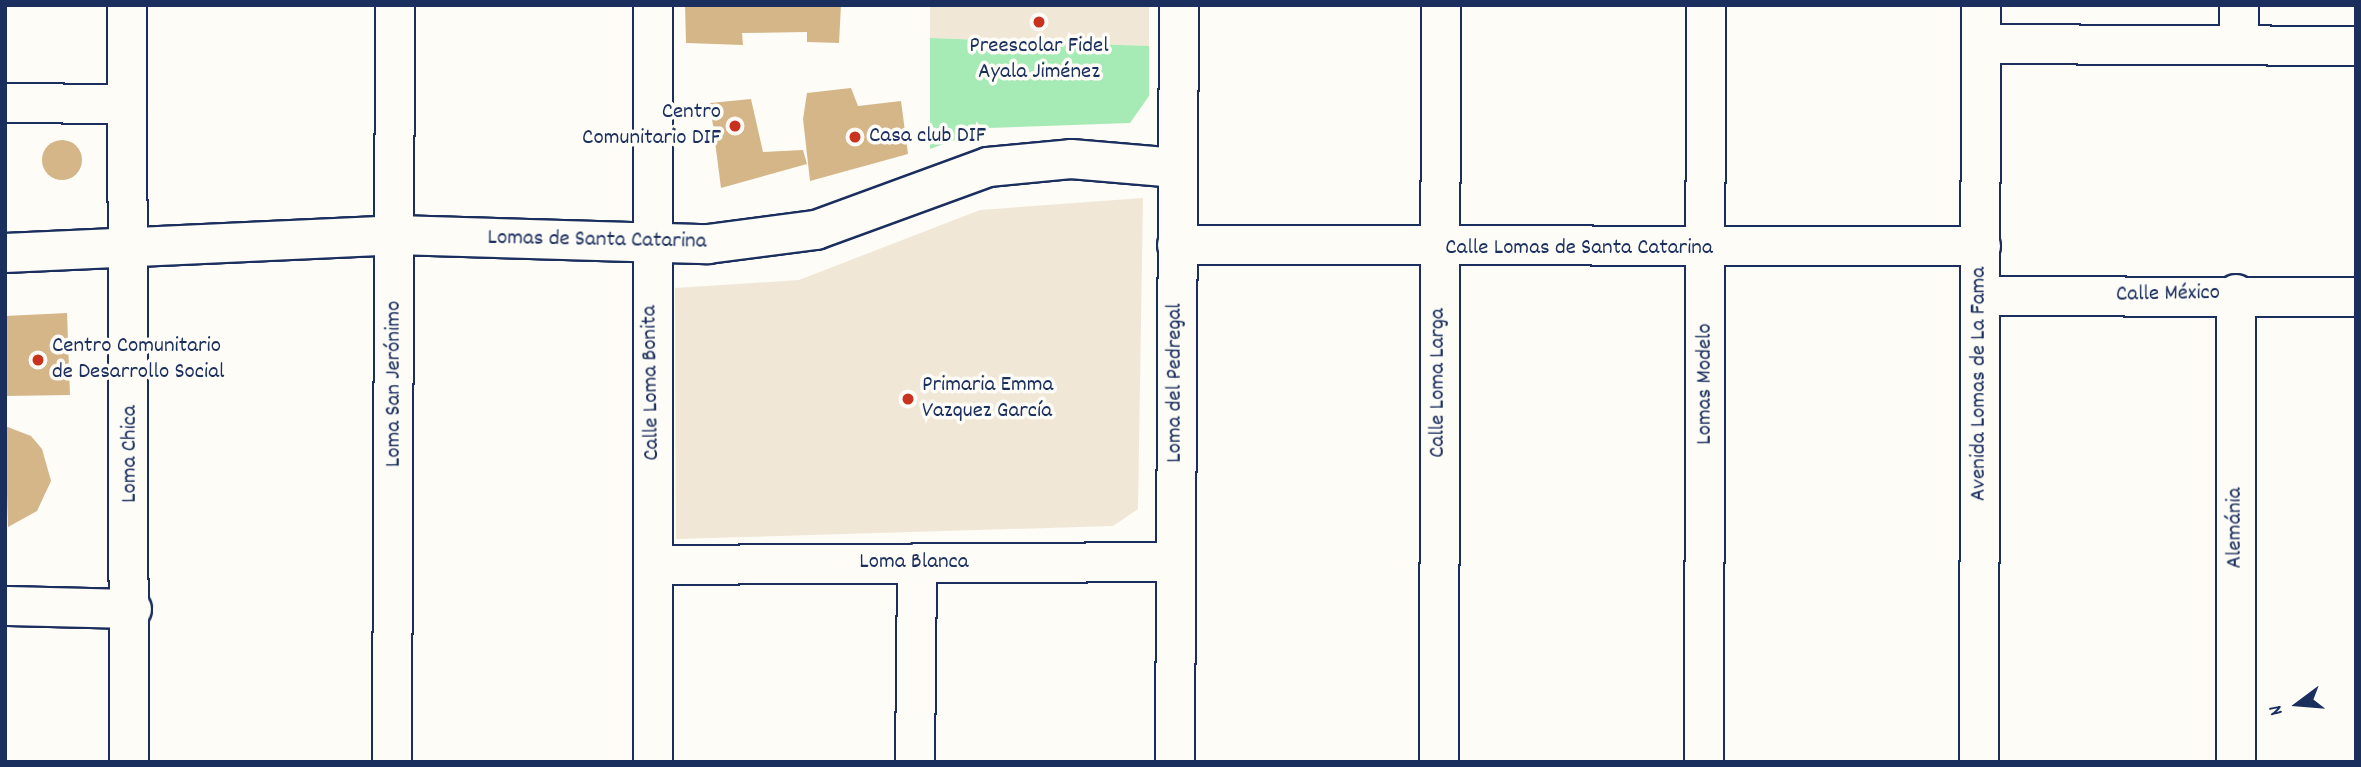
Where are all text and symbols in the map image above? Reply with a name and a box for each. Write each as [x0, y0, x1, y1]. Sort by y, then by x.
marker: Preescolar Fidel Ayala Jiménez [1031, 14, 1047, 30]
place label: Preescolar Fidel Ayala Jiménez [969, 33, 1109, 87]
place label: Centro Comunitario DIF [582, 99, 721, 153]
marker: Centro Comunitario DIF [727, 118, 743, 134]
place label: Casa club DIF [869, 123, 986, 151]
marker: Casa club DIF [847, 129, 863, 145]
street label: Lomas de Santa Catarina [487, 225, 707, 257]
street label: Calle Lomas de Santa Catarina [1445, 235, 1713, 263]
street label: Avenida Lomas de La Fama [1966, 267, 1994, 501]
street label: Calle México [2116, 280, 2220, 310]
street label: Loma San Jerónimo [381, 301, 409, 467]
street label: Loma del Pedregal [1162, 303, 1190, 463]
street label: Calle Loma Bonita [637, 305, 667, 461]
street label: Calle Loma Larga [1425, 308, 1453, 458]
street label: Lomas Modelo [1692, 323, 1720, 445]
place label: Centro Comunitario de Desarrollo Social [52, 333, 224, 387]
marker: Centro Comunitario de Desarrollo Social [30, 352, 46, 368]
place label: Primaria Emma Vazquez García [922, 372, 1053, 426]
marker: Primaria Emma Vazquez García [900, 391, 916, 407]
street label: Loma Chica [117, 405, 145, 503]
street label: Alemánia [2222, 487, 2250, 569]
street label: Loma Blanca [859, 549, 969, 577]
north arrow [2263, 669, 2333, 739]
text: N [2263, 702, 2292, 718]

